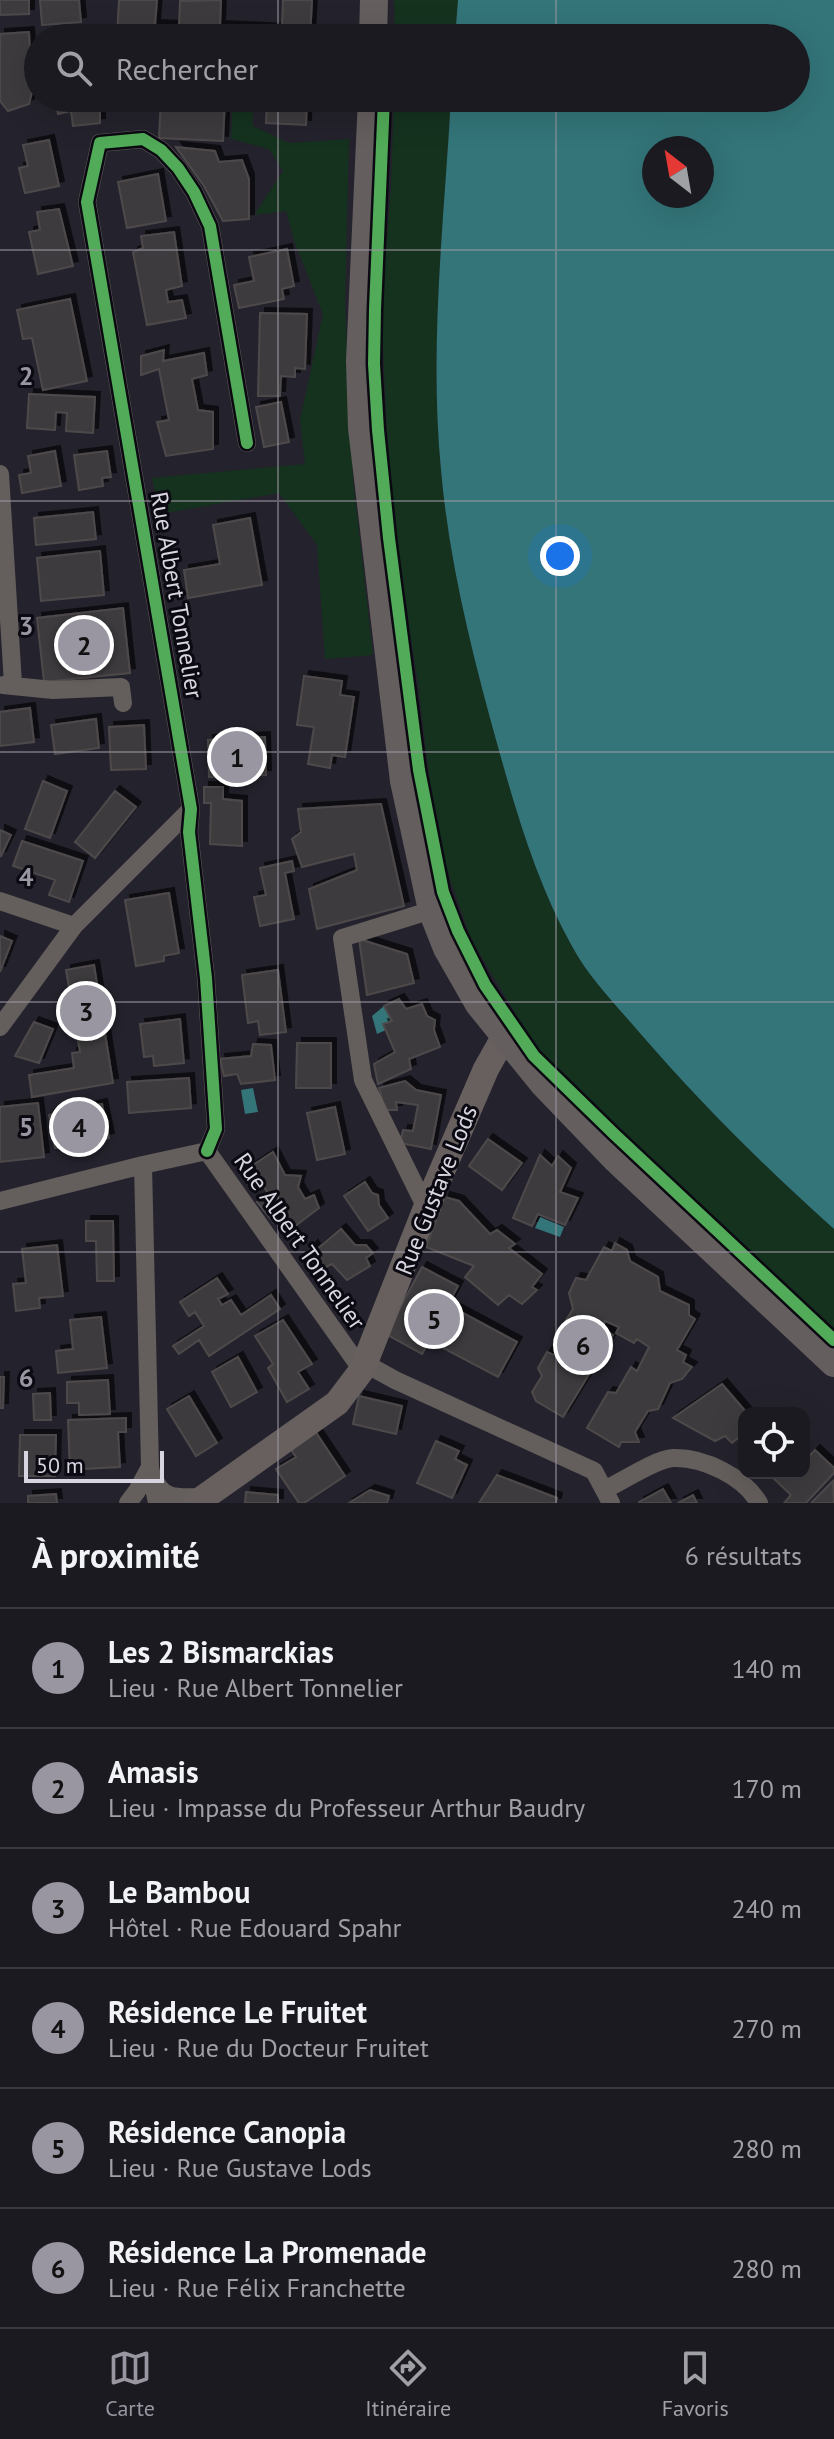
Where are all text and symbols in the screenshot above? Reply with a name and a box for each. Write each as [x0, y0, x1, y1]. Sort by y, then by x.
search box [24, 24, 810, 112]
icon: search [52, 46, 96, 90]
text: Rechercher [116, 49, 258, 88]
north arrow [642, 136, 714, 208]
text: 2 [19, 359, 33, 392]
street label: Rue Albert Tonnelier [144, 489, 210, 701]
your location [540, 536, 580, 576]
text: 3 [19, 609, 33, 642]
pin: 2 [58, 615, 110, 675]
pin: 1 [211, 727, 263, 787]
text: 4 [19, 860, 34, 893]
pin: 3 [60, 981, 112, 1041]
pin: 4 [53, 1097, 105, 1157]
street label: Rue Gustave Lods [388, 1101, 484, 1279]
text: 5 [19, 1110, 33, 1143]
street label: Rue Albert Tonnelier [227, 1146, 373, 1336]
pin: 5 [408, 1289, 460, 1349]
pin: 6 [557, 1315, 609, 1375]
text: 6 [19, 1361, 33, 1394]
map controls [738, 1407, 810, 1479]
button: locate [738, 1407, 810, 1479]
scale bar [24, 1447, 164, 1483]
text: 50 m [36, 1451, 84, 1479]
text: À proximité [32, 1533, 200, 1577]
text: 6 résultats [685, 1539, 802, 1572]
text: Les 2 Bismarckias [108, 1632, 334, 1671]
text: 1 [51, 1652, 65, 1685]
text: 140 m [731, 1652, 802, 1685]
text: Lieu · Rue Albert Tonnelier [108, 1671, 403, 1704]
text: Amasis [108, 1752, 199, 1791]
text: 2 [51, 1772, 65, 1805]
text: 170 m [731, 1772, 802, 1805]
text: Lieu · Impasse du Professeur Arthur Baudry [108, 1791, 585, 1824]
text: Le Bambou [108, 1872, 250, 1911]
text: 3 [51, 1892, 65, 1925]
text: 240 m [731, 1892, 802, 1925]
text: Hôtel · Rue Edouard Spahr [108, 1911, 401, 1944]
text: Résidence Le Fruitet [108, 1992, 367, 2031]
text: 4 [51, 2012, 65, 2045]
text: 270 m [731, 2012, 802, 2045]
text: Lieu · Rue du Docteur Fruitet [108, 2031, 429, 2064]
text: Résidence Canopia [108, 2112, 346, 2151]
text: 5 [51, 2132, 65, 2165]
text: 280 m [731, 2132, 802, 2165]
text: Lieu · Rue Gustave Lods [108, 2151, 372, 2184]
text: Résidence La Promenade [108, 2232, 427, 2271]
text: 6 [51, 2252, 65, 2285]
text: 280 m [731, 2252, 802, 2285]
text: Lieu · Rue Félix Franchette [108, 2271, 406, 2304]
tab: Carte [105, 2346, 155, 2422]
tab: Itinéraire [365, 2346, 451, 2422]
tab: Favoris [662, 2346, 729, 2422]

